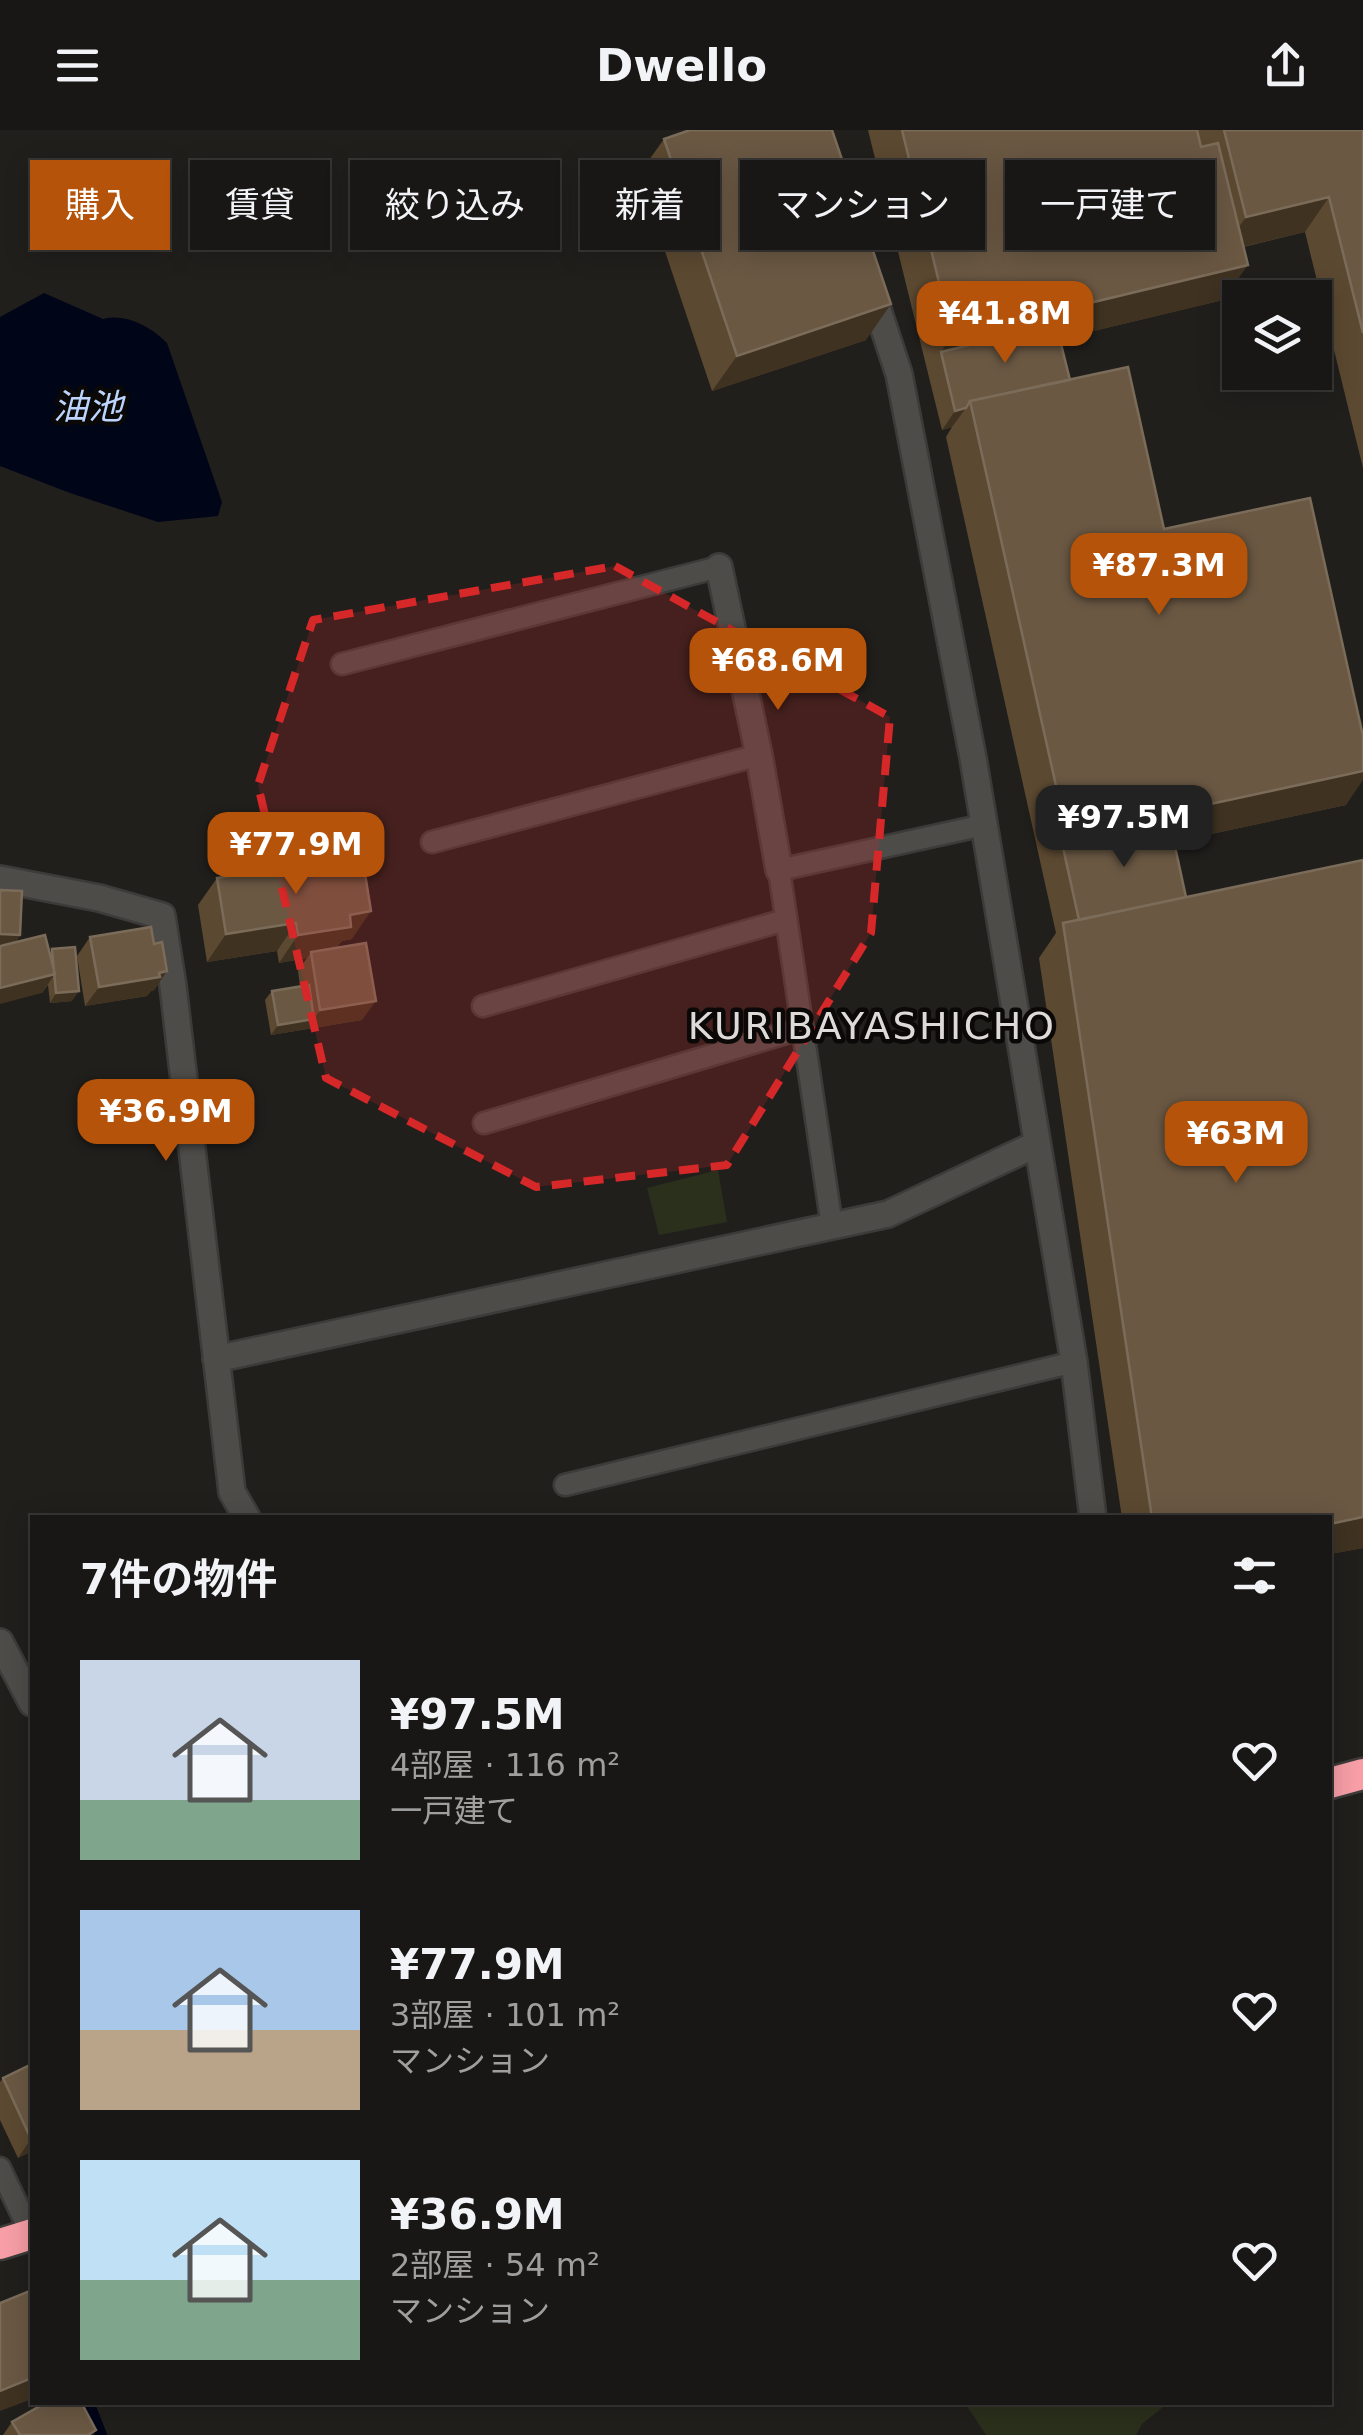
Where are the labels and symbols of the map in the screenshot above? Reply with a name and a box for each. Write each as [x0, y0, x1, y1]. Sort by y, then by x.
pin: ¥41.8M [924, 281, 1086, 366]
water label: 油池 [53, 387, 126, 427]
pin: ¥87.3M [1078, 533, 1240, 618]
pin: ¥68.6M [697, 628, 859, 713]
pin: ¥97.5M [1043, 785, 1205, 870]
pin: ¥77.9M [215, 812, 377, 897]
district label: KURIBAYASHICHO [688, 1004, 1056, 1048]
pin: ¥36.9M [85, 1079, 247, 1164]
pin: ¥63M [1177, 1101, 1295, 1186]

